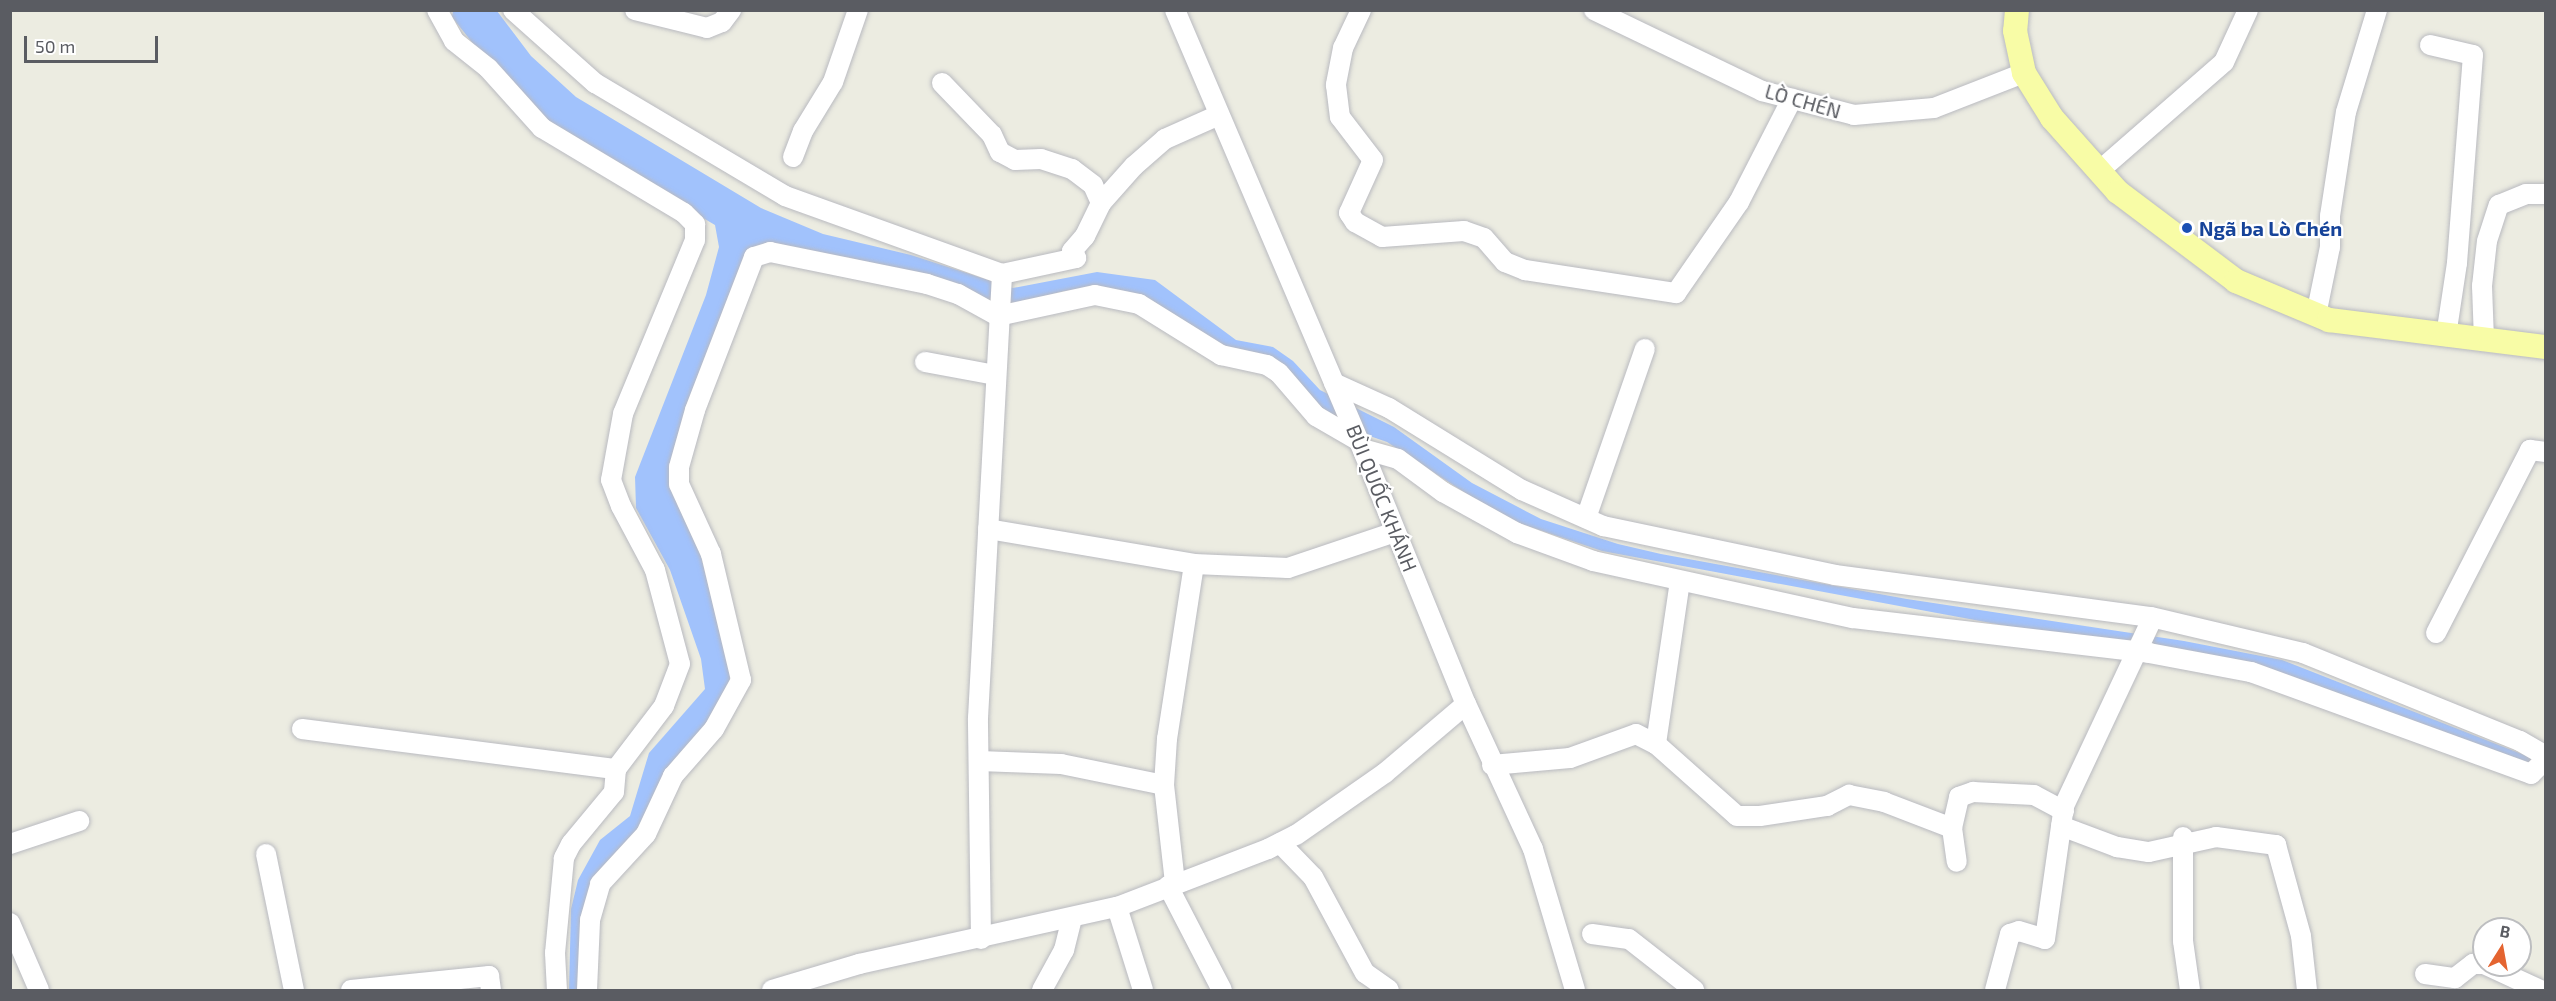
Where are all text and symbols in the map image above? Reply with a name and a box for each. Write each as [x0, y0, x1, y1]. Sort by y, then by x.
scale bar [27, 24, 160, 62]
text: 50 m [35, 35, 75, 57]
street label: LÒ CHÉN [1762, 79, 1844, 123]
place label: Ngã ba Lò Chén [2199, 216, 2342, 240]
marker: Ngã ba Lò Chén [2180, 221, 2194, 235]
street label: BÙI QUỐC KHÁNH [1342, 421, 1422, 575]
north arrow [2472, 917, 2532, 977]
text: B [2498, 920, 2512, 941]

